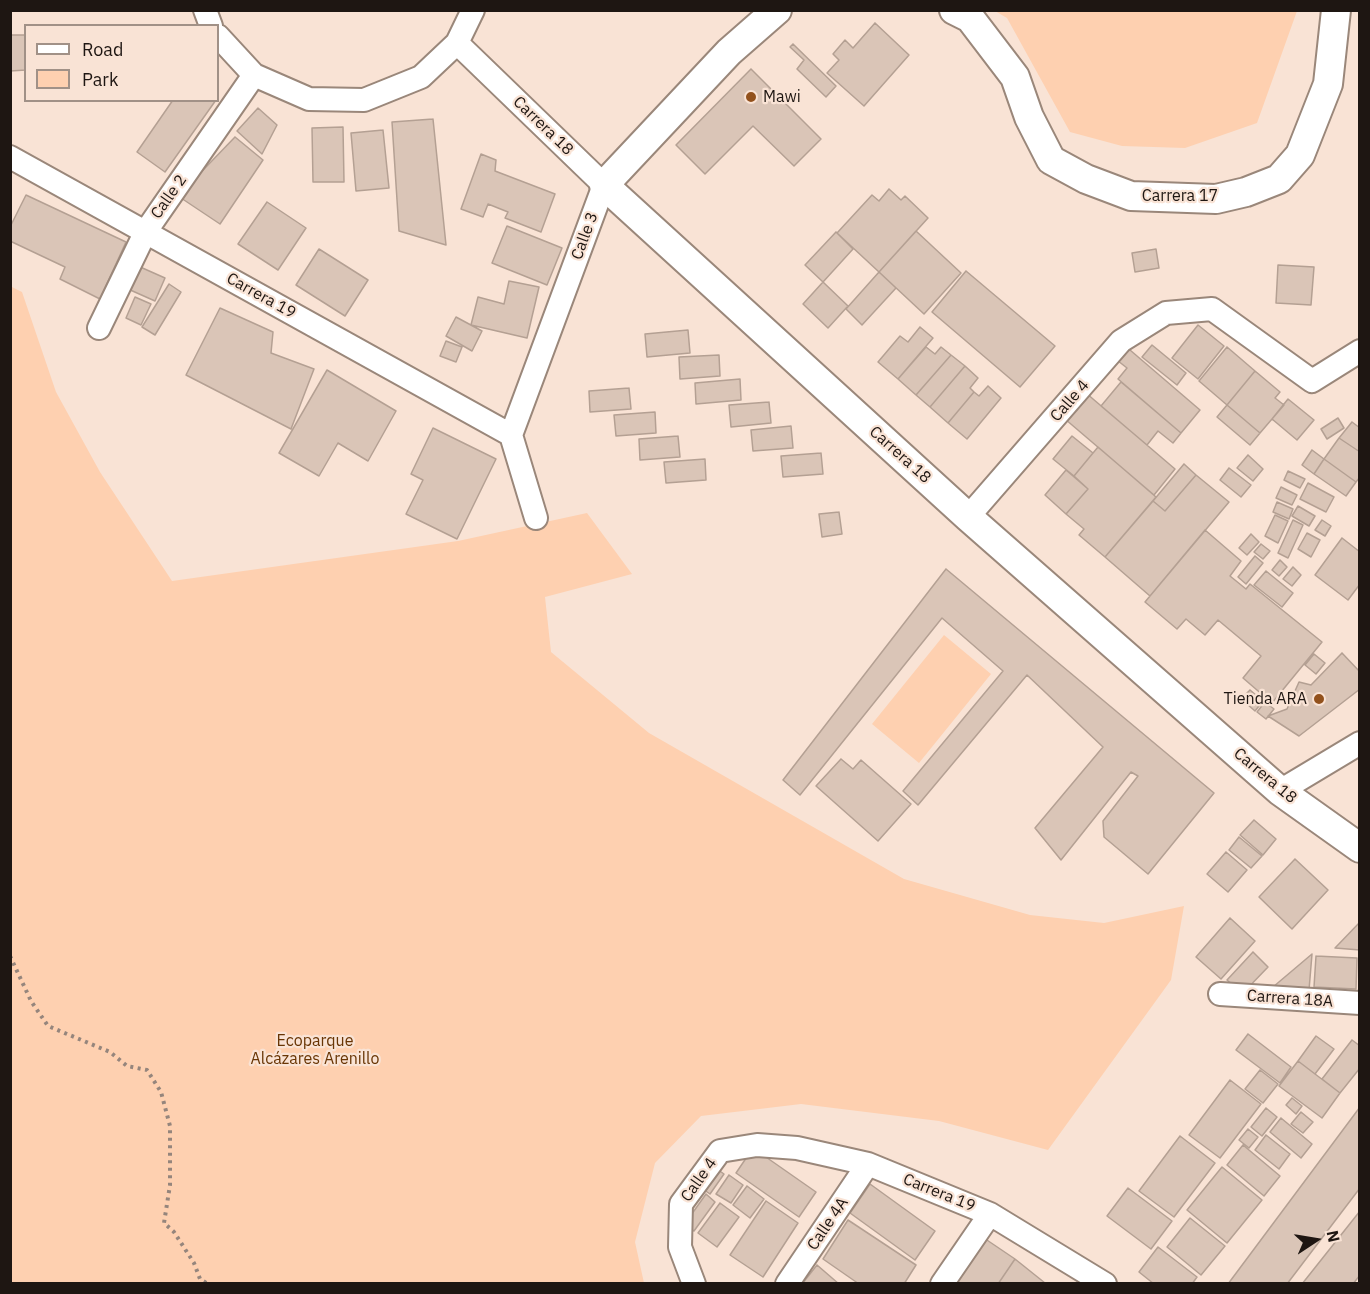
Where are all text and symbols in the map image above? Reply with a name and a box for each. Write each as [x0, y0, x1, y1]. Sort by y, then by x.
legend [24, 24, 219, 102]
text: Road [82, 38, 123, 61]
text: Park [82, 68, 118, 91]
place label: Mawi [763, 87, 801, 107]
marker: Mawi [744, 90, 758, 104]
street label: Carrera 18 [509, 93, 577, 159]
street label: Calle 2 [147, 171, 191, 223]
street label: Carrera 17 [1142, 186, 1218, 206]
street label: Calle 3 [568, 210, 602, 262]
street label: Carrera 19 [223, 269, 299, 323]
street label: Calle 4 [1047, 376, 1093, 426]
street label: Carrera 18 [865, 422, 935, 488]
place label: Tienda ARA [1224, 689, 1307, 709]
marker: Tienda ARA [1312, 692, 1326, 706]
street label: Carrera 18 [1230, 744, 1300, 808]
street label: Carrera 18A [1246, 986, 1334, 1012]
park label: Ecoparque Alcázares Arenillo [251, 1031, 379, 1069]
street label: Calle 4 [677, 1154, 721, 1206]
street label: Carrera 19 [900, 1170, 978, 1216]
street label: Calle 4A [803, 1194, 853, 1254]
north arrow [1286, 1210, 1346, 1270]
text: N [1323, 1229, 1345, 1244]

